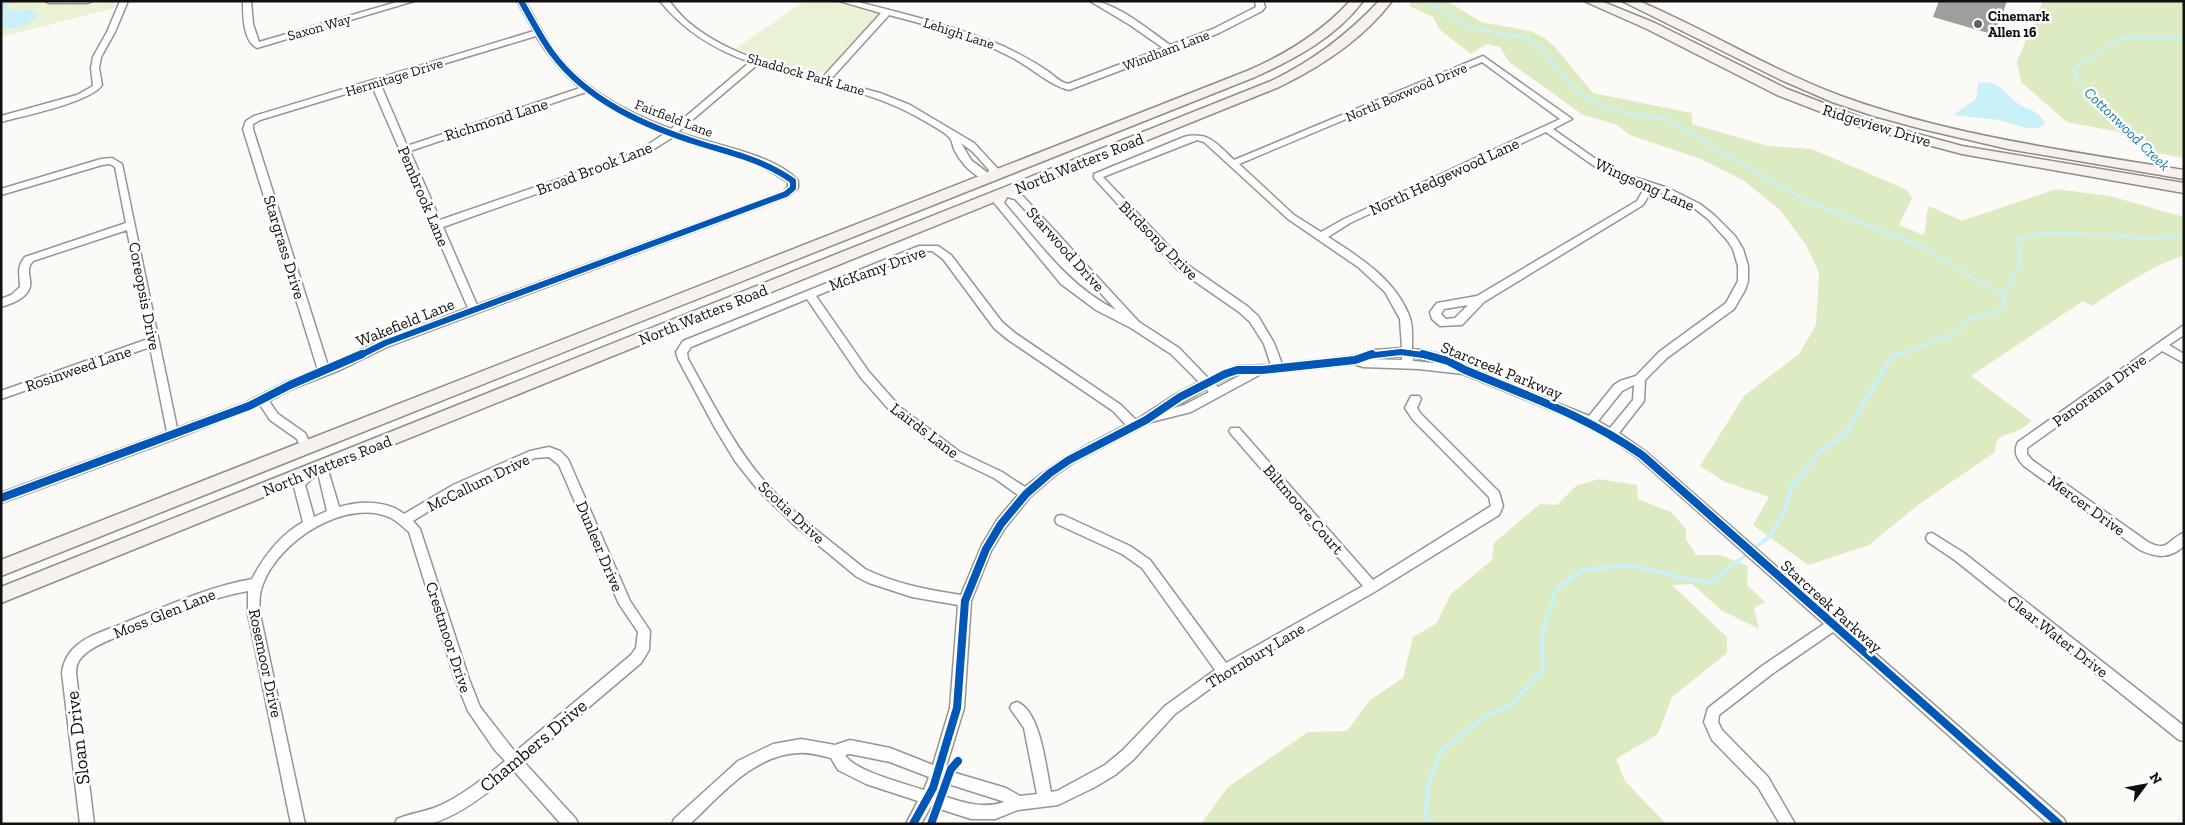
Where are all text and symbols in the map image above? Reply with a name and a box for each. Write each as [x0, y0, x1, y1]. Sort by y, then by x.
place label: Cinemark Allen 16 [1988, 8, 2050, 41]
street label: Saxon Way [285, 10, 354, 45]
street label: Lehigh Lane [921, 14, 997, 53]
marker: Cinemark Allen 16 [1972, 18, 1984, 30]
street label: Windham Lane [1121, 26, 1212, 75]
street label: Shaddock Park Lane [745, 50, 867, 100]
street label: Hermitage Drive [343, 54, 445, 100]
street label: North Boxwood Drive [1343, 59, 1470, 126]
water label: Cottonwood Creek [2080, 84, 2174, 175]
street label: Richmond Lane [442, 94, 550, 145]
street label: Fairfield Lane [632, 96, 716, 141]
street label: Ridgeview Drive [1820, 100, 1933, 151]
street label: North Watters Road [1012, 129, 1147, 198]
street label: North Hedgewood Lane [1366, 133, 1522, 219]
street label: Broad Brook Lane [534, 138, 655, 199]
street label: Pembrook Lane [394, 143, 453, 249]
street label: Wingsong Lane [1592, 154, 1698, 215]
street label: Stargrass Drive [260, 193, 309, 301]
street label: Birdsong Drive [1115, 197, 1202, 284]
street label: Starwood Drive [1023, 203, 1109, 296]
street label: Coreopsis Drive [125, 240, 164, 352]
street label: McKamy Drive [826, 242, 928, 295]
street label: North Watters Road [636, 280, 771, 349]
street label: Wakefield Lane [353, 294, 457, 351]
street label: Starcreek Parkway [1438, 337, 1566, 404]
street label: Rosinweed Lane [23, 341, 134, 396]
street label: Panorama Drive [2049, 350, 2150, 431]
street label: Lairds Lane [887, 399, 962, 462]
street label: North Watters Road [260, 431, 395, 500]
street label: McCallum Drive [424, 449, 533, 515]
street label: Biltmoore Court [1260, 461, 1348, 558]
street label: Mercer Drive [2044, 471, 2129, 540]
street label: Scotia Drive [755, 477, 829, 548]
street label: Dunleer Drive [572, 498, 627, 594]
street label: Starcreek Parkway [1777, 556, 1887, 657]
street label: Crestmoor Drive [422, 579, 475, 695]
street label: Moss Glen Lane [110, 584, 218, 643]
street label: Clear Water Drive [2004, 591, 2112, 682]
street label: Rosemoor Drive [245, 607, 286, 719]
street label: Thornbury Lane [1202, 618, 1308, 692]
street label: Sloan Drive [60, 690, 95, 786]
street label: Chambers Drive [475, 694, 592, 797]
north arrow [2120, 760, 2170, 810]
text: N [2146, 769, 2166, 788]

